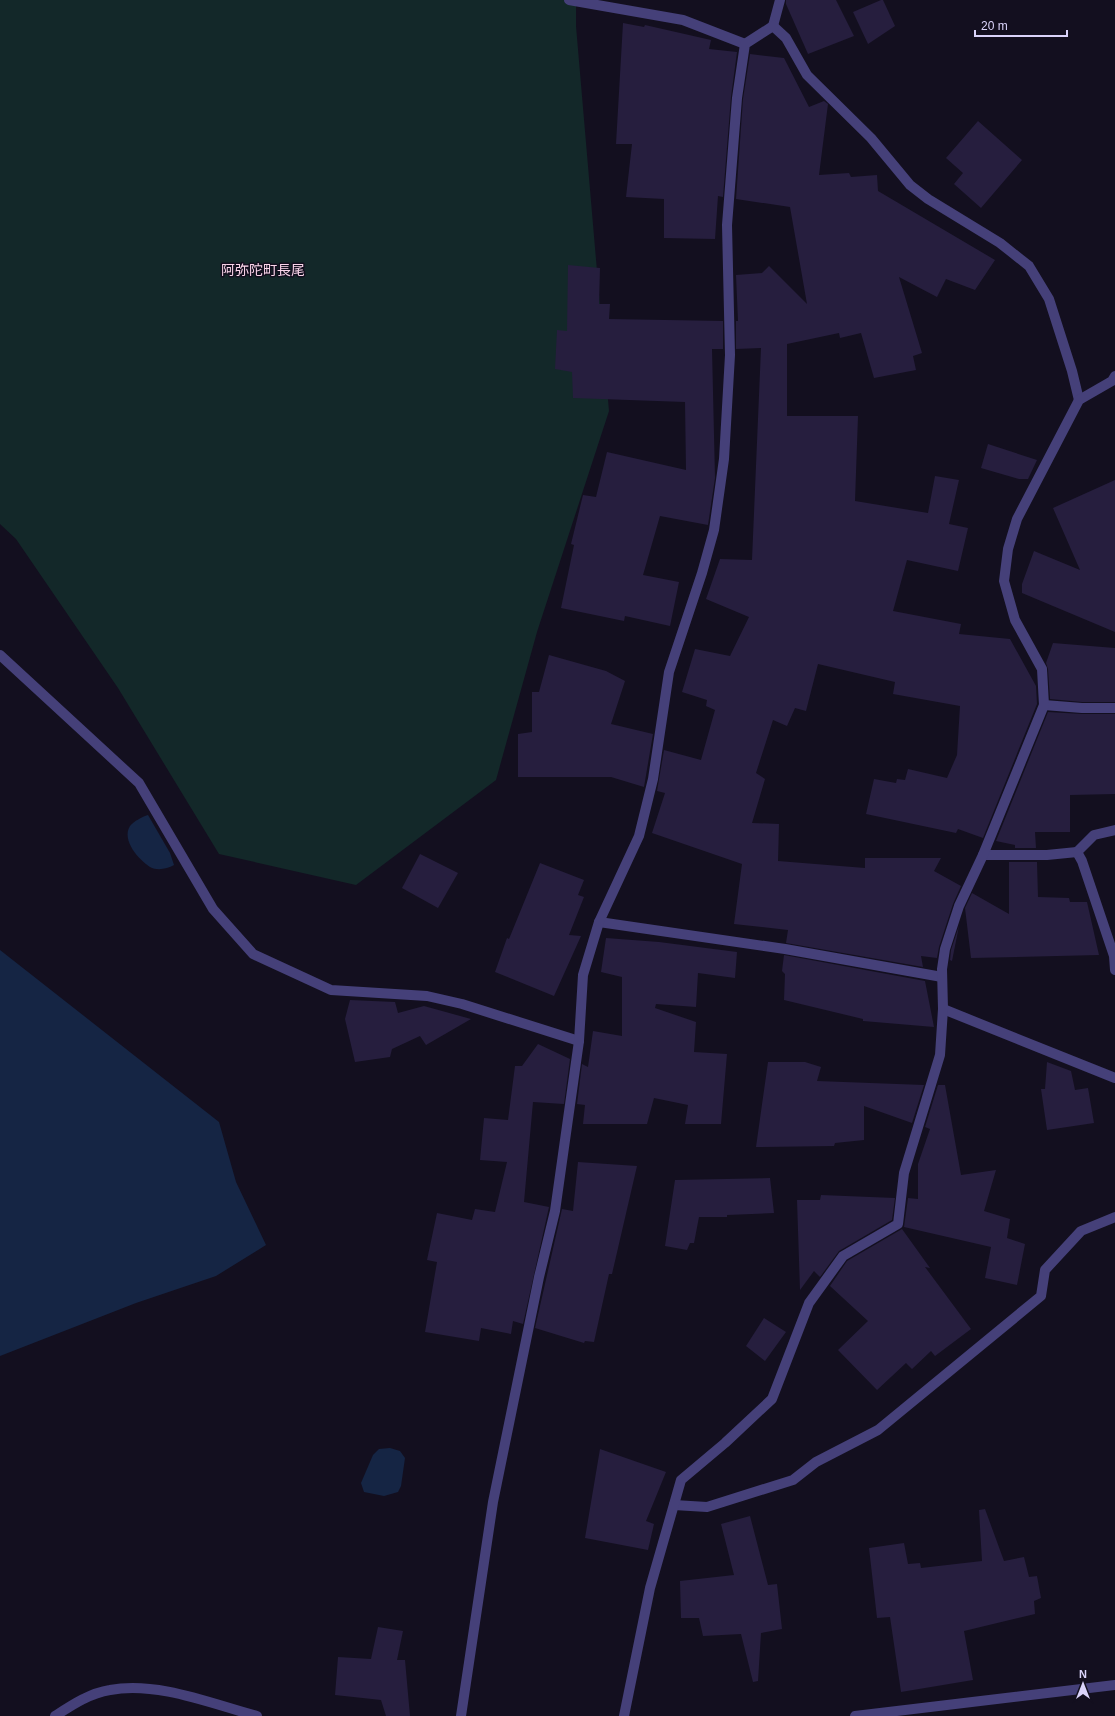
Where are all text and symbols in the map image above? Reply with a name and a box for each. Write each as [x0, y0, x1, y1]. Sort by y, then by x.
scale bar [975, 12, 1067, 38]
text: 20 m [981, 19, 1008, 33]
district label: 阿弥陀町長尾 [221, 262, 305, 278]
north arrow [1063, 1664, 1103, 1704]
text: N [1079, 1668, 1087, 1680]

